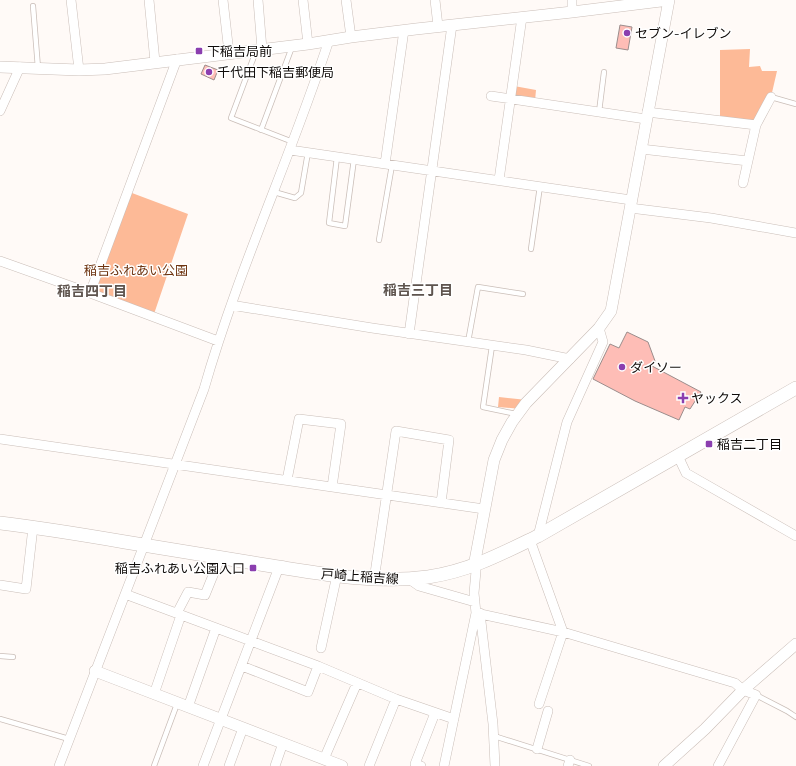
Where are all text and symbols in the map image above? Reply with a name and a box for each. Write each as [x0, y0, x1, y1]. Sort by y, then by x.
place label: セブン-イレブン [635, 24, 731, 42]
marker: セブン-イレブン [622, 28, 632, 38]
place label: 下稲吉局前 [207, 42, 272, 60]
marker: 下稲吉局前 [194, 46, 204, 56]
place label: 千代田下稲吉郵便局 [217, 63, 334, 81]
marker: 千代田下稲吉郵便局 [204, 67, 214, 77]
park label: 稲吉ふれあい公園 [84, 261, 188, 279]
district label: 稲吉三丁目 [383, 280, 453, 299]
district label: 稲吉四丁目 [57, 281, 127, 300]
place label: ダイソー [630, 358, 682, 376]
marker: ダイソー [617, 362, 627, 372]
place label: ヤックス [691, 389, 743, 407]
marker: ヤックス [678, 393, 688, 403]
place label: 稲吉二丁目 [717, 435, 782, 453]
marker: 稲吉二丁目 [704, 439, 714, 449]
place label: 稲吉ふれあい公園入口 [115, 559, 245, 577]
marker: 稲吉ふれあい公園入口 [248, 563, 258, 573]
street label: 戸崎上稲吉線 [320, 564, 400, 588]

